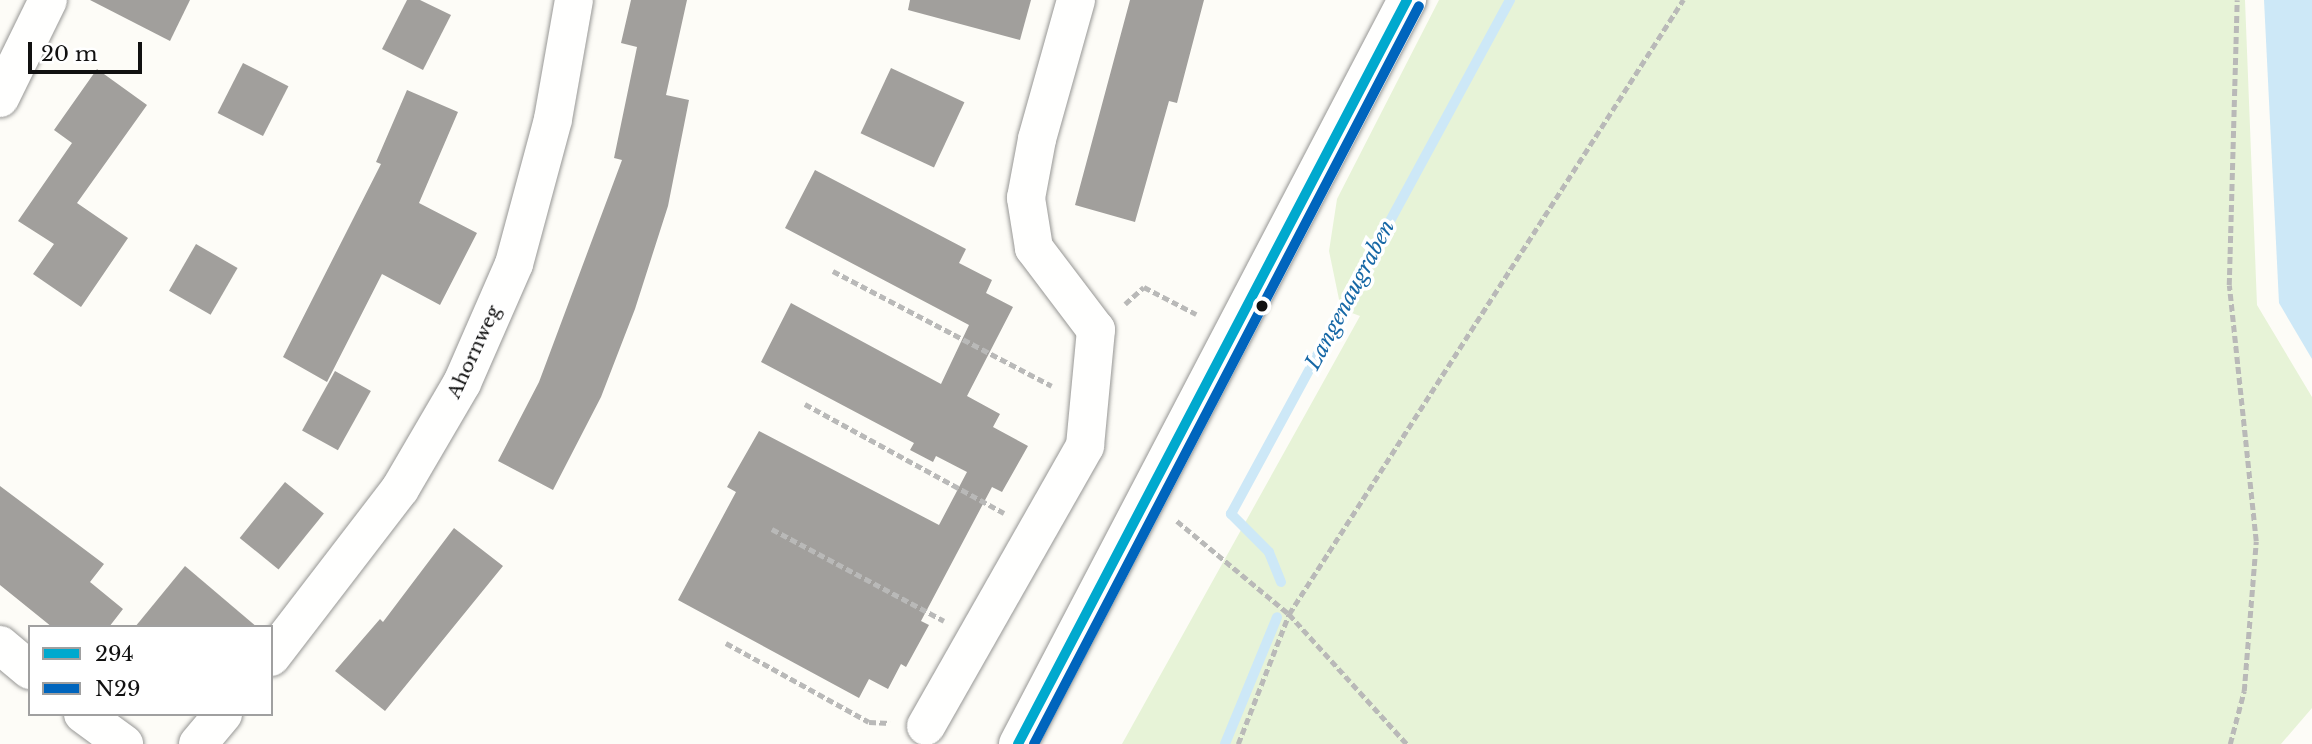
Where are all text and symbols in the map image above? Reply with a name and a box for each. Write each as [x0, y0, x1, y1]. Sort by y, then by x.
scale bar [32, 28, 145, 72]
text: 20 m [41, 41, 98, 67]
water label: Langenaugraben [1300, 216, 1400, 374]
unlabelled marker [1255, 299, 1269, 313]
street label: Ahornweg [443, 302, 505, 402]
legend [28, 625, 273, 716]
text: 294 [95, 641, 134, 667]
text: N29 [95, 676, 140, 702]

